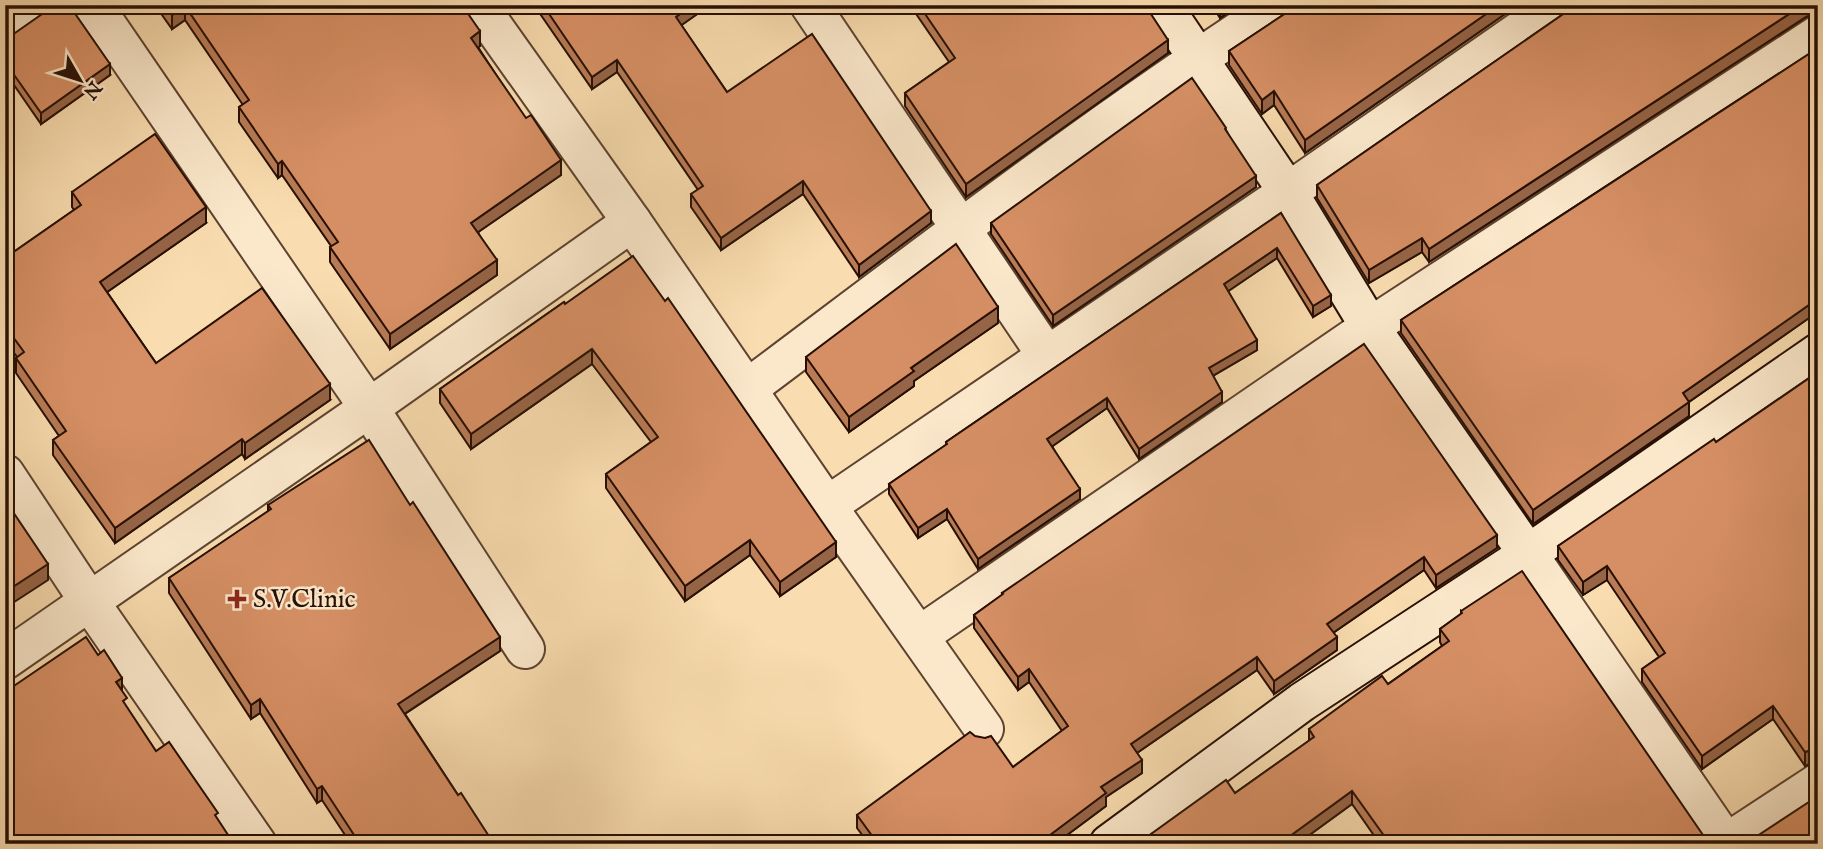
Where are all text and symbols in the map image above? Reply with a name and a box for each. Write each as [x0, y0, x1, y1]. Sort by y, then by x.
north arrow [46, 46, 116, 116]
text: N [77, 75, 107, 104]
place label: S.V.Clinic [253, 583, 356, 616]
marker: S.V.Clinic [227, 589, 247, 609]

